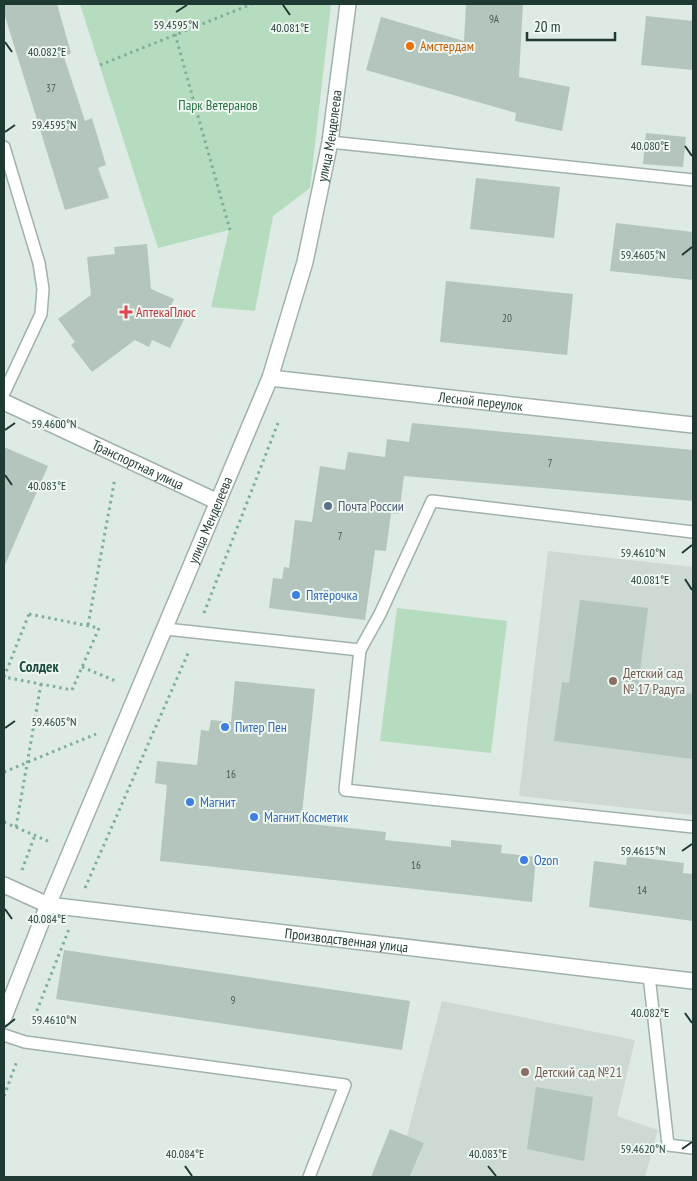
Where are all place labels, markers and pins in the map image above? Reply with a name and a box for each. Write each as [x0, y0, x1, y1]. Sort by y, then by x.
place label: Амстердам [420, 37, 474, 55]
marker: Амстердам [404, 40, 416, 52]
place label: АптекаПлюс [136, 303, 196, 321]
marker: АптекаПлюс [120, 306, 132, 318]
place label: Почта России [338, 497, 404, 515]
marker: Почта России [322, 500, 334, 512]
place label: Пятёрочка [306, 586, 358, 604]
marker: Пятёрочка [290, 589, 302, 601]
place label: Детский сад № 17 Радуга [623, 664, 685, 698]
marker: Детский сад № 17 Радуга [607, 675, 619, 687]
place label: Питер Пен [235, 718, 287, 736]
marker: Питер Пен [219, 721, 231, 733]
place label: Магнит [200, 793, 236, 811]
marker: Магнит [184, 796, 196, 808]
place label: Магнит Косметик [264, 808, 349, 826]
marker: Магнит Косметик [248, 811, 260, 823]
place label: Ozon [534, 851, 559, 869]
marker: Ozon [518, 854, 530, 866]
place label: Детский сад №21 [535, 1063, 622, 1081]
marker: Детский сад №21 [519, 1066, 531, 1078]

